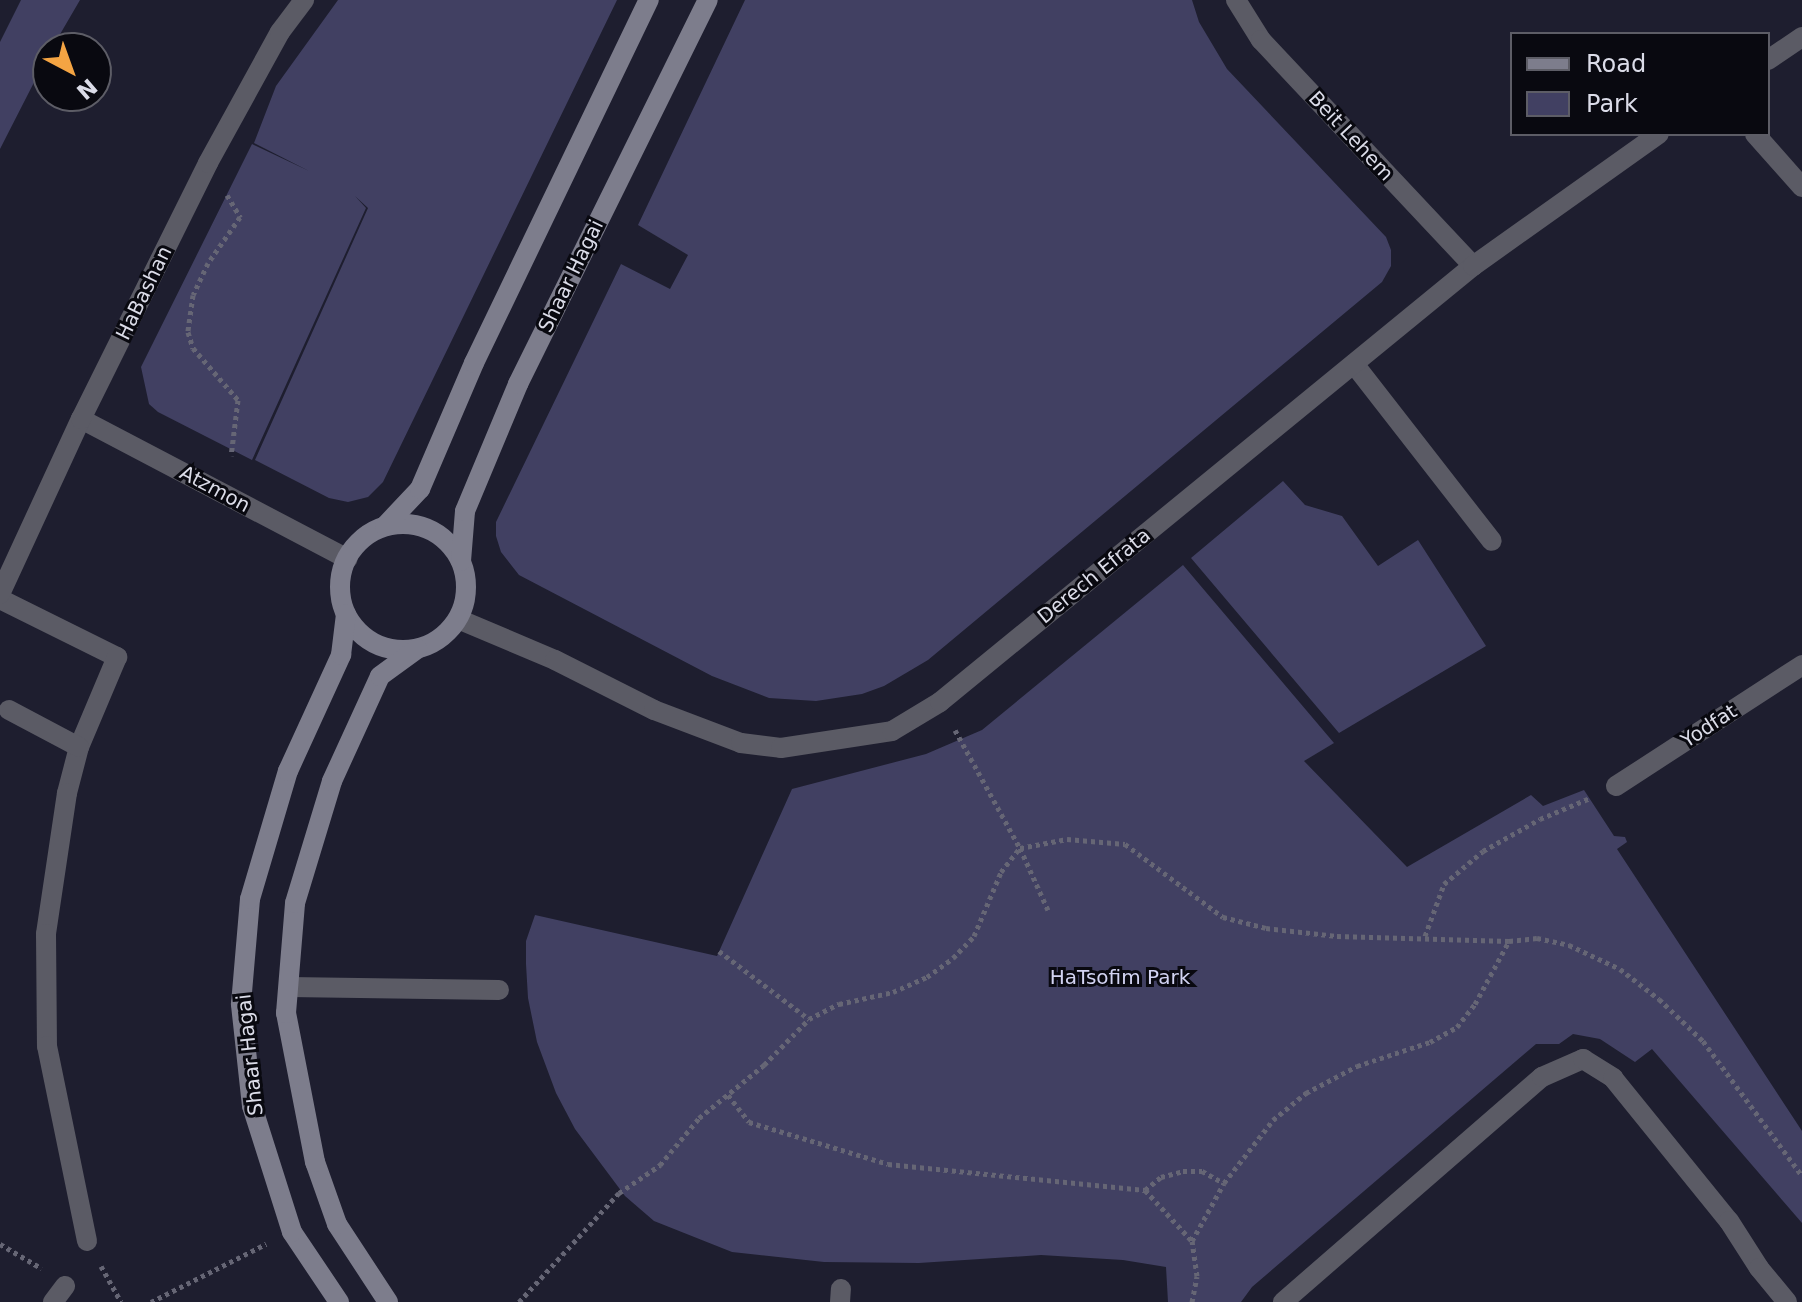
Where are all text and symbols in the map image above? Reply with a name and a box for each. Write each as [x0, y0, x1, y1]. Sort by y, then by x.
north arrow [32, 32, 112, 112]
legend [1510, 32, 1770, 136]
text: Road [1586, 50, 1646, 78]
text: N [72, 73, 102, 104]
street label: Beit Lehem [1304, 86, 1398, 186]
text: Park [1586, 90, 1638, 118]
street label: Shaar Hagai [533, 216, 609, 336]
street label: HaBashan [111, 242, 177, 344]
street label: Atzmon [176, 461, 254, 517]
street label: Derech Efrata [1033, 523, 1155, 629]
street label: Yodfat [1677, 699, 1741, 753]
park label: HaTsofim Park [1050, 965, 1190, 989]
street label: Shaar Hagai [232, 993, 268, 1117]

